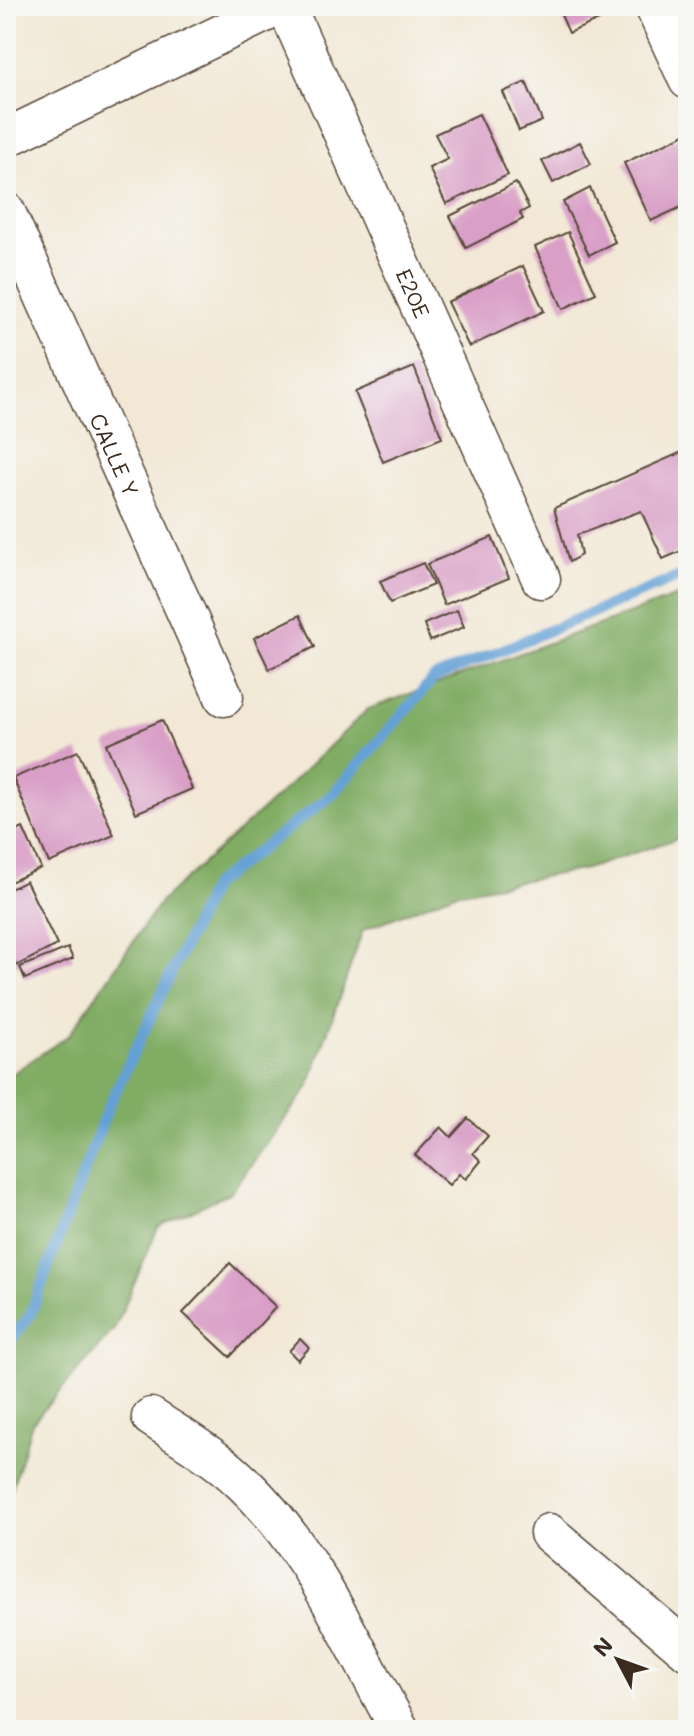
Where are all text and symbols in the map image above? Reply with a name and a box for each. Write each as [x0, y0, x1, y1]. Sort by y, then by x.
street label: E20E [390, 264, 437, 322]
street label: CALLE Y [84, 408, 146, 501]
north arrow [578, 1620, 658, 1700]
text: N [586, 1631, 619, 1662]

